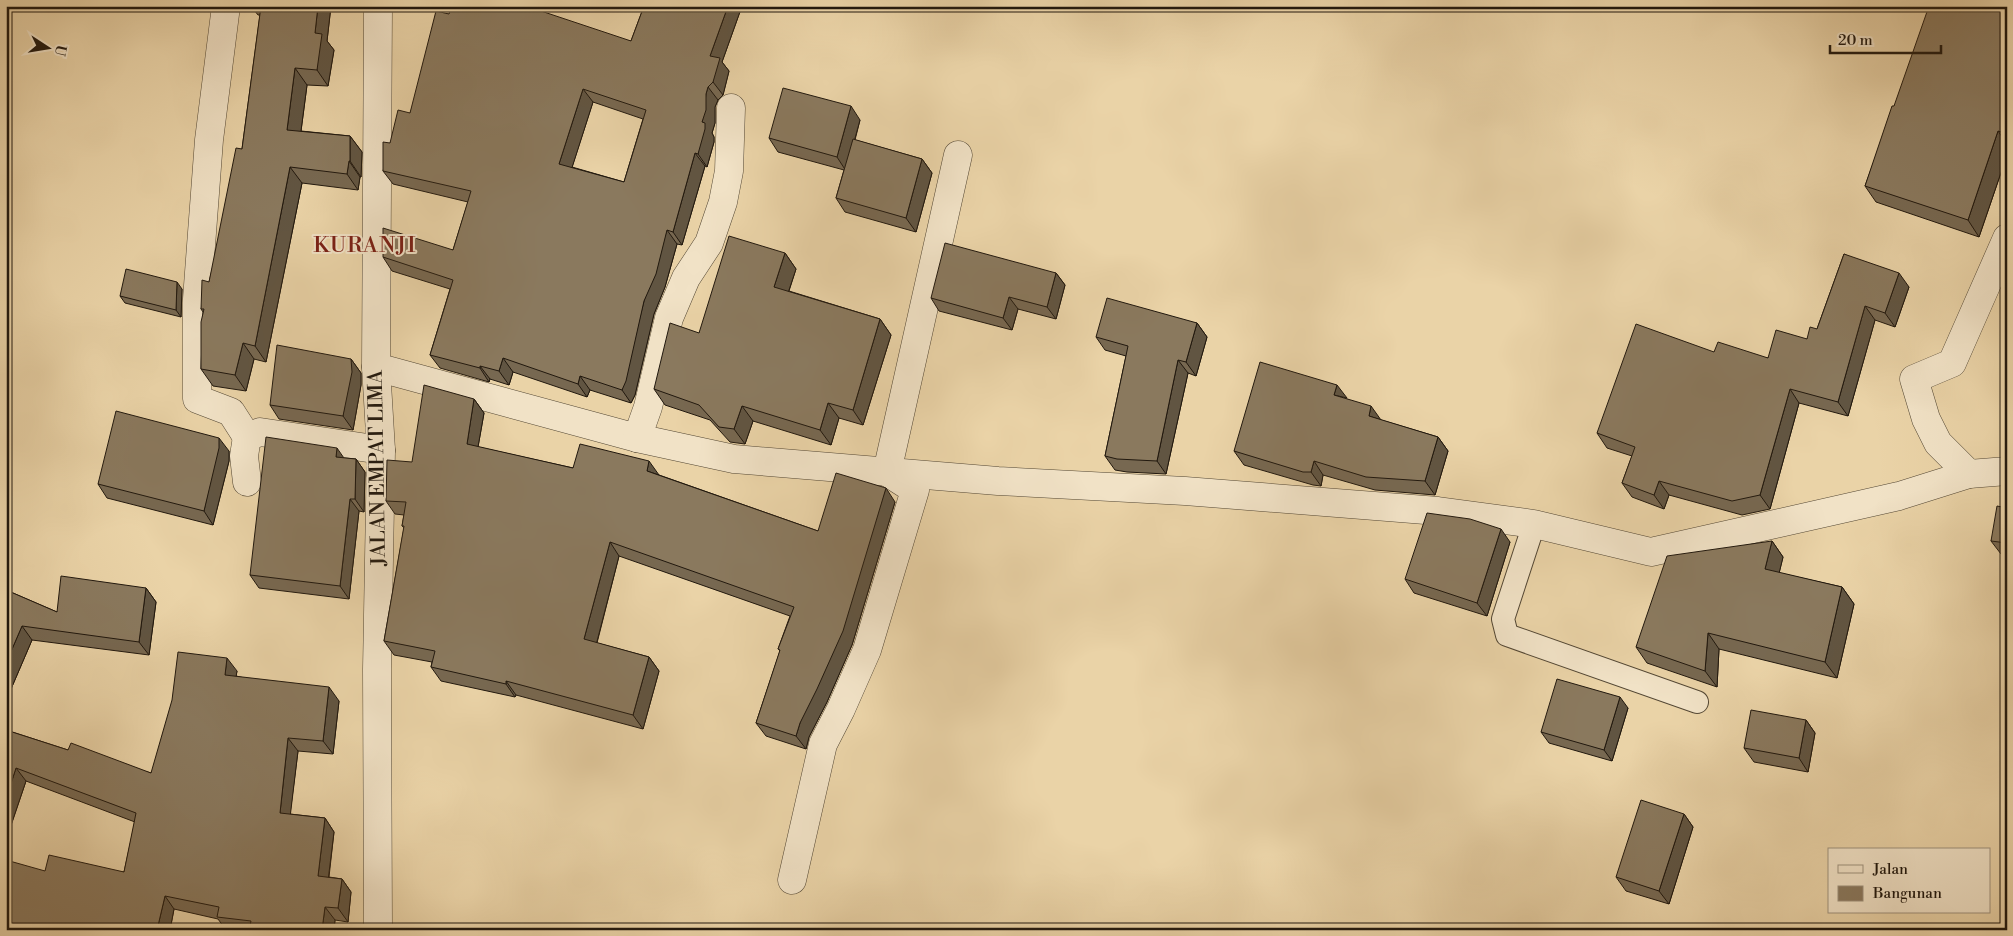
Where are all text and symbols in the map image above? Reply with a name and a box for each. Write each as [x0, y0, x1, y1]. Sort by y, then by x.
north arrow [22, 22, 72, 72]
scale bar [1830, 22, 1942, 54]
text: 20 m [1838, 31, 1873, 50]
text: U [50, 43, 70, 58]
district label: KURANJI [313, 232, 417, 259]
street label: JALAN EMPAT LIMA [364, 369, 392, 567]
legend [1828, 848, 1990, 914]
text: Jalan [1872, 860, 1908, 879]
text: Bangunan [1872, 884, 1942, 903]

